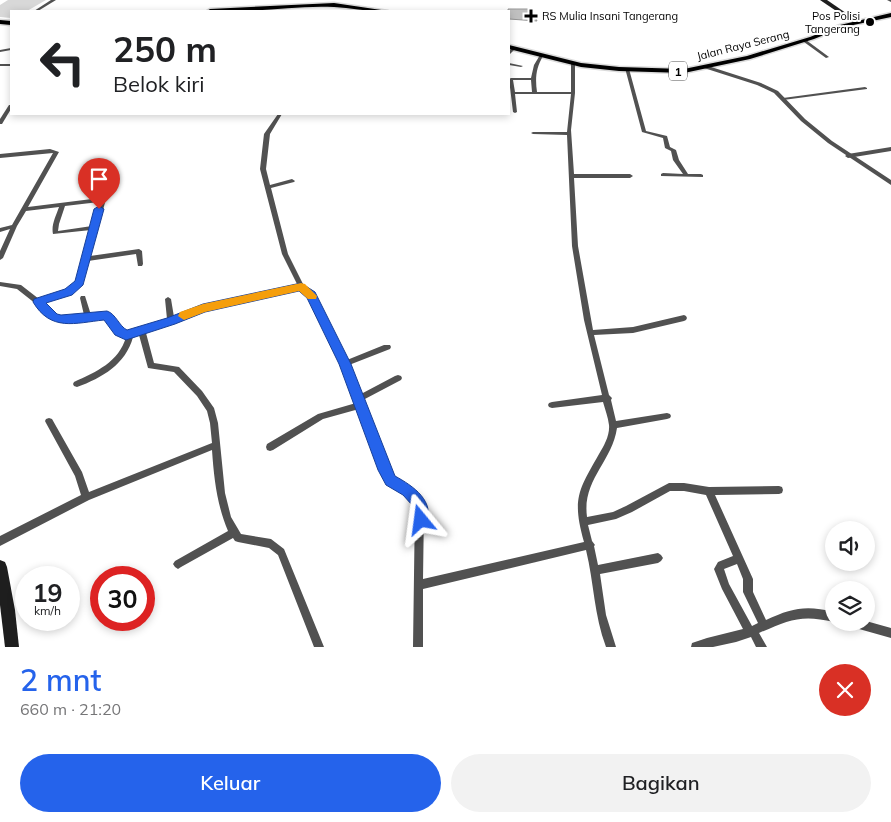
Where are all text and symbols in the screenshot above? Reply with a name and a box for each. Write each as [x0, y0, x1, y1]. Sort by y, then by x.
marker: RS Mulia Insani Tangerang [524, 9, 538, 23]
place label: RS Mulia Insani Tangerang [542, 9, 678, 23]
place label: Pos Polisi Tangerang [805, 9, 860, 36]
marker: Pos Polisi Tangerang [864, 16, 876, 28]
text: 250 m [113, 27, 217, 71]
street label: Jalan Raya Serang [695, 27, 791, 63]
icon: left [30, 30, 95, 95]
road number: 1 [669, 61, 687, 80]
text: Belok kiri [113, 70, 205, 98]
pin [78, 158, 120, 209]
icon: arrive [85, 165, 113, 193]
position arrow [394, 493, 446, 545]
map controls [825, 521, 875, 631]
button: sound [825, 521, 875, 571]
speed limit sign: 30 [90, 566, 155, 631]
text: 19 [32, 577, 63, 608]
button: layers [825, 581, 875, 631]
text: km/h [34, 603, 61, 618]
text: 2 mnt [20, 661, 101, 699]
button: close [819, 664, 871, 716]
text: 660 m · 21:20 [20, 699, 121, 719]
button: Keluar [20, 754, 441, 812]
button: Bagikan [451, 754, 871, 812]

